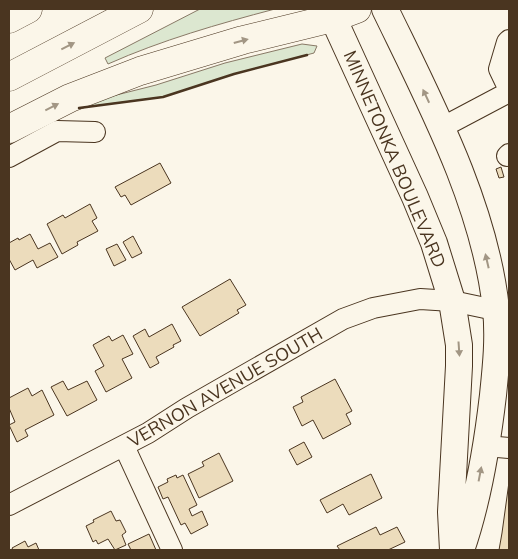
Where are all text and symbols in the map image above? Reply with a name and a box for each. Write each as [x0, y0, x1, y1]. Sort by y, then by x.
one-way arrow [233, 37, 248, 45]
one-way arrow [60, 42, 75, 50]
street label: MINNETONKA BOULEVARD [339, 47, 451, 271]
one-way arrow [421, 89, 429, 103]
one-way arrow [45, 103, 59, 111]
one-way arrow [483, 254, 491, 269]
street label: VERNON AVENUE SOUTH [123, 322, 327, 452]
one-way arrow [455, 342, 463, 358]
one-way arrow [477, 465, 485, 481]

